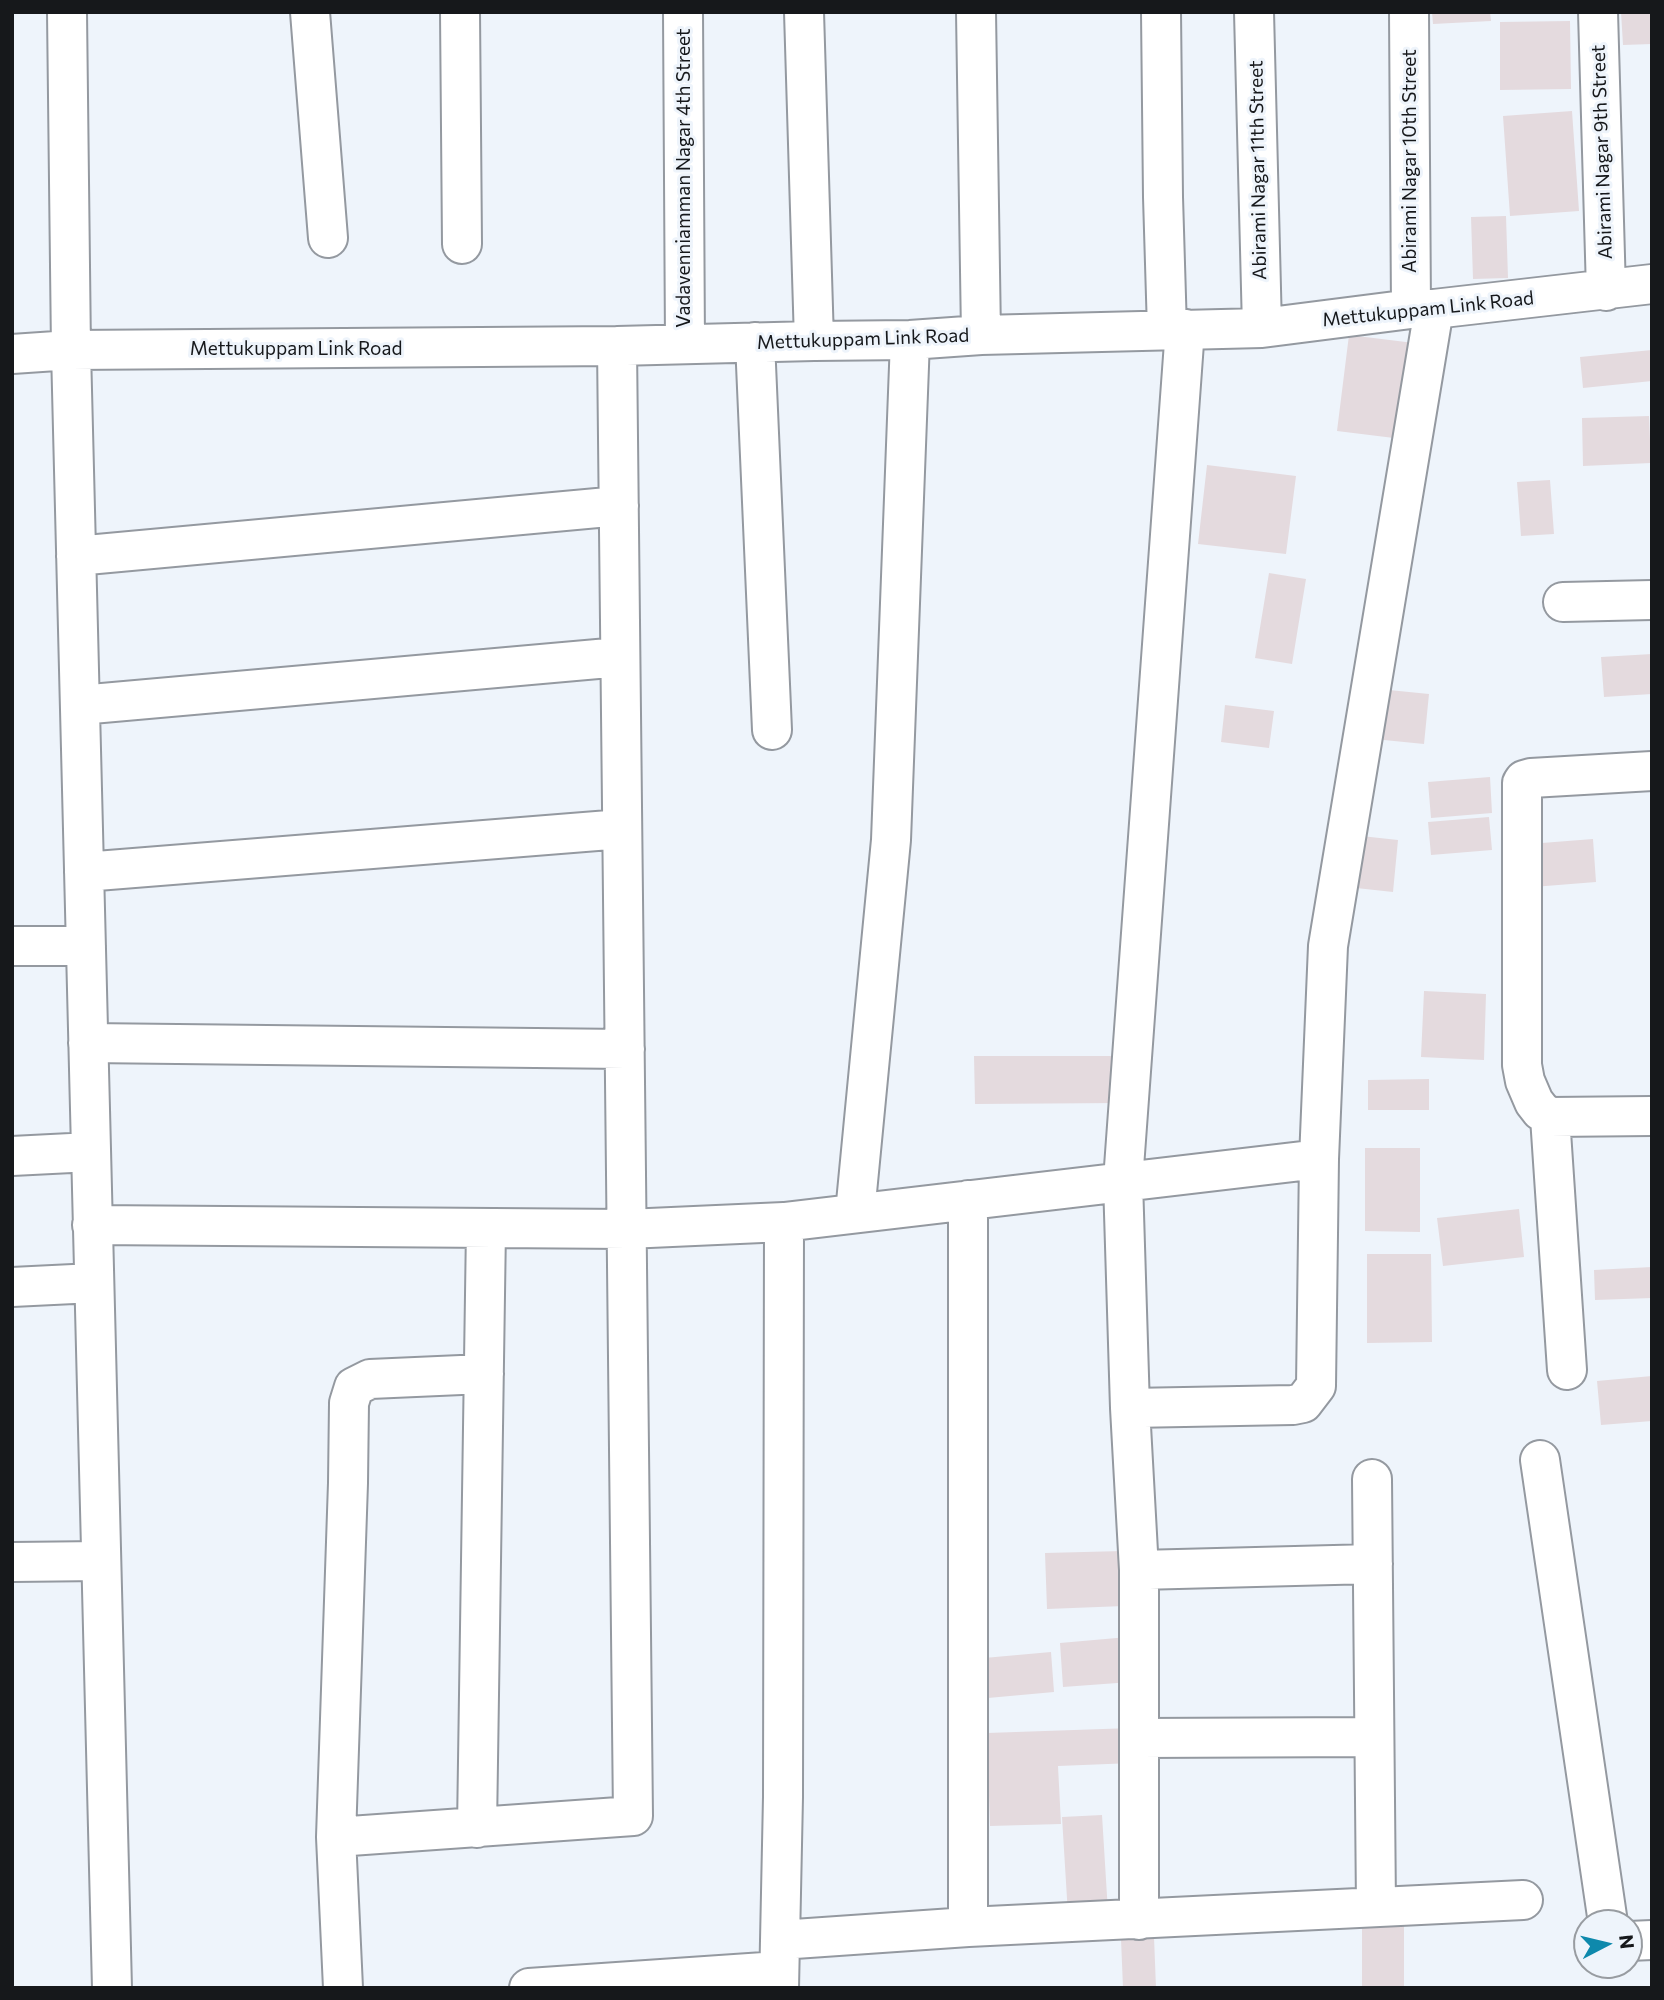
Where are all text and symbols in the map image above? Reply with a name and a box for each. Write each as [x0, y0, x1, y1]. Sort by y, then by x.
street label: Vadavenniamman Nagar 4th Street [673, 28, 695, 328]
street label: Abirami Nagar 9th Street [1587, 44, 1617, 260]
street label: Abirami Nagar 10th Street [1399, 49, 1421, 273]
street label: Abirami Nagar 11th Street [1245, 60, 1271, 280]
street label: Mettukuppam Link Road [1321, 287, 1535, 331]
street label: Mettukuppam Link Road [756, 324, 970, 354]
street label: Mettukuppam Link Road [190, 338, 402, 360]
north arrow [1573, 1909, 1643, 1979]
text: N [1615, 1933, 1640, 1950]

